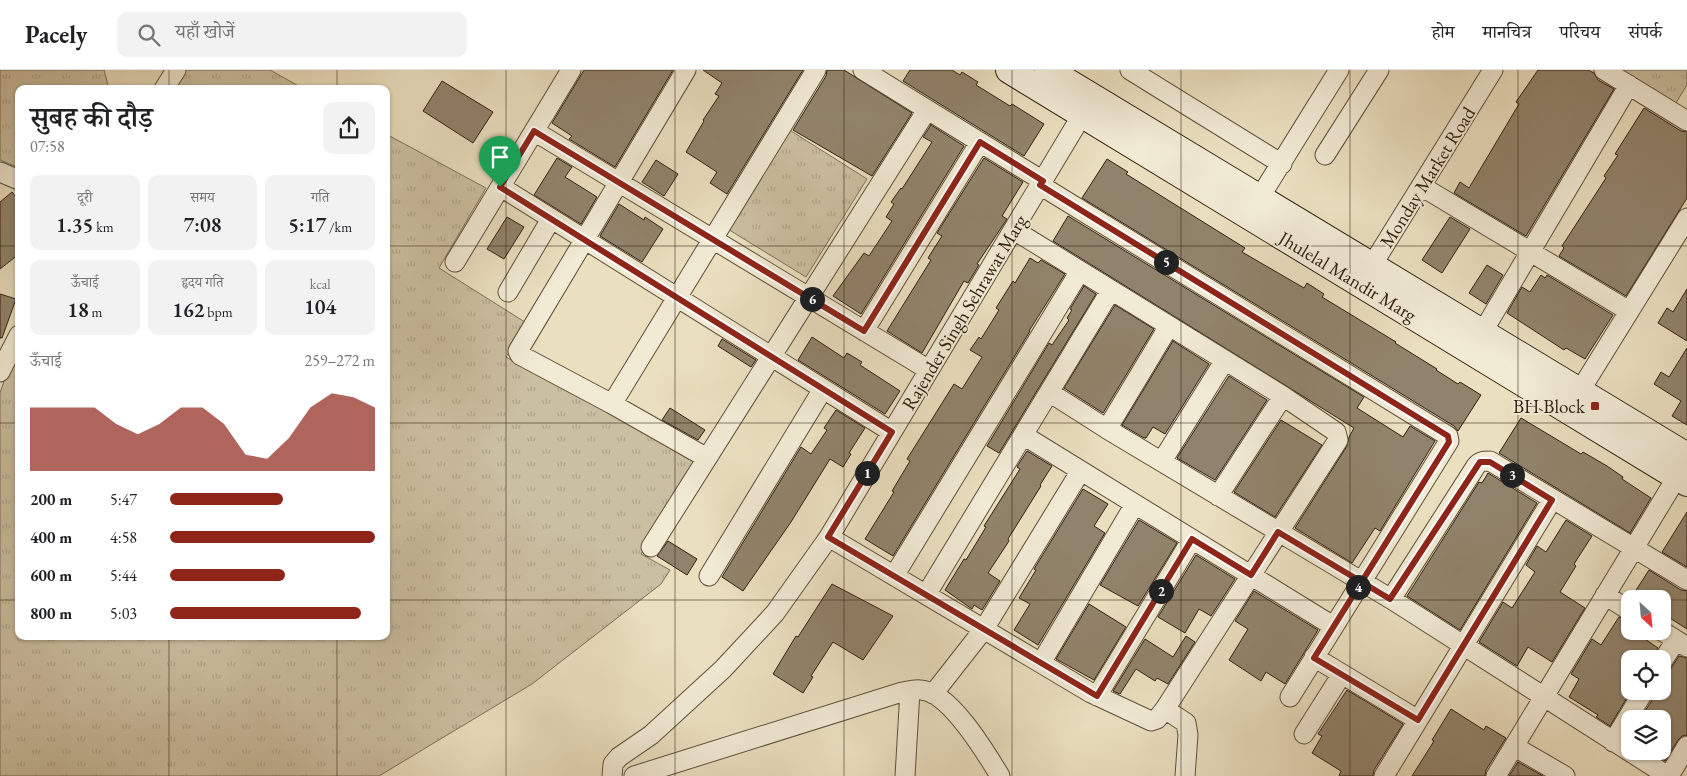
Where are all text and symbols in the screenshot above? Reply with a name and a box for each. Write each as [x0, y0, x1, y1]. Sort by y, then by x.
search box [117, 12, 467, 57]
text: Pacely [25, 19, 87, 50]
text: यहाँ खोजें [175, 19, 235, 44]
text: होम [1432, 20, 1455, 43]
text: मानचित्र [1483, 20, 1531, 43]
text: परिचय [1559, 20, 1600, 43]
text: संपर्क [1628, 20, 1662, 43]
icon: search [135, 21, 163, 49]
text: सुबह की दौड़ [30, 99, 153, 135]
button: share [323, 102, 375, 154]
street label: Monday Market Road [1374, 102, 1481, 253]
text: 07:58 [30, 136, 65, 157]
pin [479, 136, 521, 187]
icon: arrive [486, 143, 514, 171]
text: दूरी [77, 188, 92, 206]
text: समय [190, 188, 215, 206]
text: गति [311, 188, 329, 206]
street label: Rajender Singh Sehrawat Marg [896, 209, 1033, 415]
text: 1.35 [56, 211, 93, 238]
text: 7:08 [183, 211, 222, 238]
text: 5:17 [288, 211, 326, 238]
text: km [93, 218, 114, 236]
text: /km [326, 218, 352, 236]
street label: Jhulelal Mandir Marg [1273, 224, 1422, 328]
pin: 5 [1154, 250, 1178, 274]
text: 5 [1163, 253, 1170, 271]
text: ऊँचाई [71, 273, 99, 291]
text: हृदय गति [181, 273, 224, 291]
text: kcal [310, 275, 331, 293]
pin: 6 [800, 286, 824, 312]
text: 6 [809, 290, 816, 308]
text: 104 [304, 293, 336, 320]
text: 18 [67, 296, 89, 323]
text: 162 [172, 296, 205, 323]
text: m [89, 303, 102, 321]
text: bpm [205, 303, 233, 321]
text: ऊँचाई [30, 350, 62, 371]
text: 259–272 m [304, 350, 375, 371]
place label: BH Block [1513, 394, 1586, 419]
marker: BH Block [1589, 400, 1601, 412]
pin: 1 [854, 460, 880, 486]
pin: 3 [1500, 462, 1524, 488]
text: 1 [864, 464, 871, 482]
text: 3 [1509, 466, 1516, 484]
text: 200 m [30, 489, 72, 510]
text: 5:47 [110, 489, 137, 510]
text: 400 m [30, 527, 72, 548]
text: 4:58 [110, 527, 137, 548]
text: 600 m [30, 565, 72, 586]
text: 5:44 [110, 565, 137, 586]
pin: 4 [1346, 574, 1370, 600]
pin: 2 [1148, 578, 1174, 604]
text: 4 [1355, 578, 1362, 596]
text: 2 [1158, 582, 1165, 600]
north arrow [1621, 590, 1671, 640]
map controls [1621, 590, 1671, 760]
text: 800 m [30, 603, 72, 624]
text: 5:03 [110, 603, 137, 624]
button: locate [1621, 650, 1671, 700]
button: layers [1621, 710, 1671, 760]

